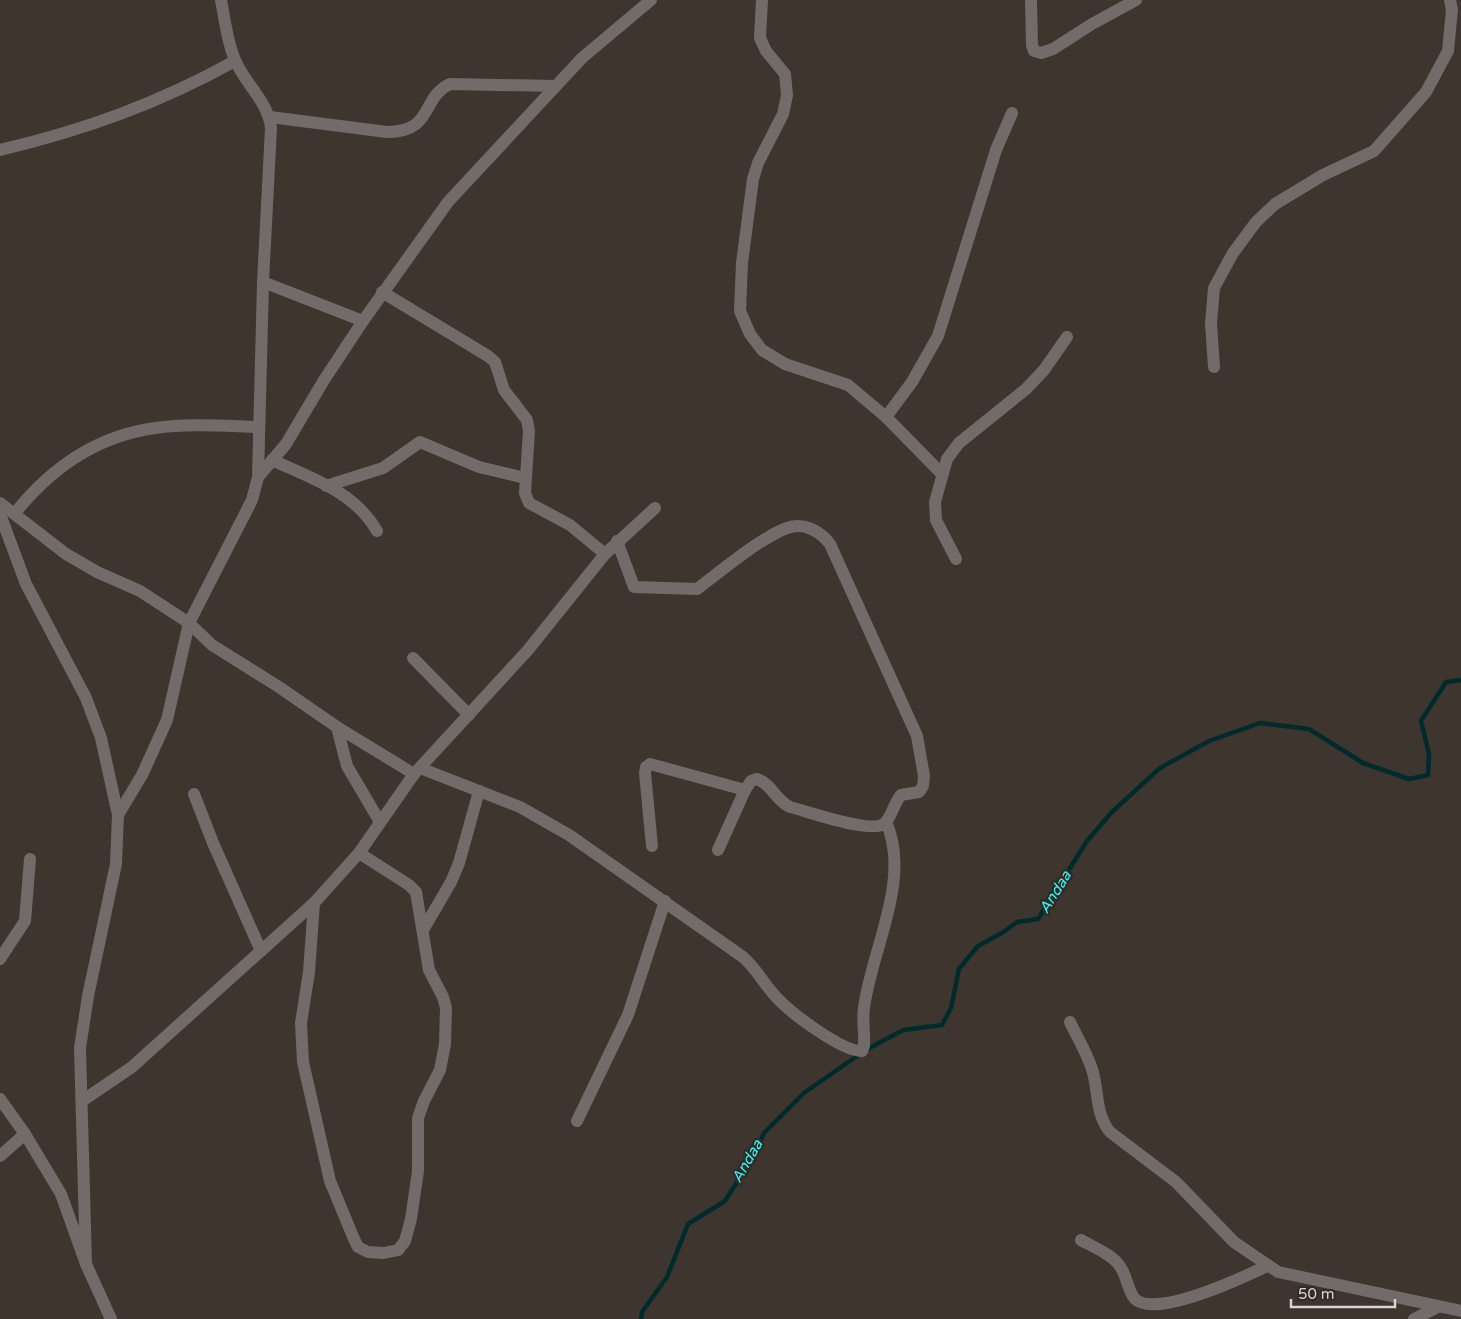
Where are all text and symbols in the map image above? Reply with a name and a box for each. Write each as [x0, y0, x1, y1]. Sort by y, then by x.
water label: Andaa [1035, 867, 1075, 917]
water label: Andaa [728, 1136, 767, 1186]
scale bar [1291, 1276, 1395, 1308]
text: 50 m [1298, 1285, 1335, 1303]

